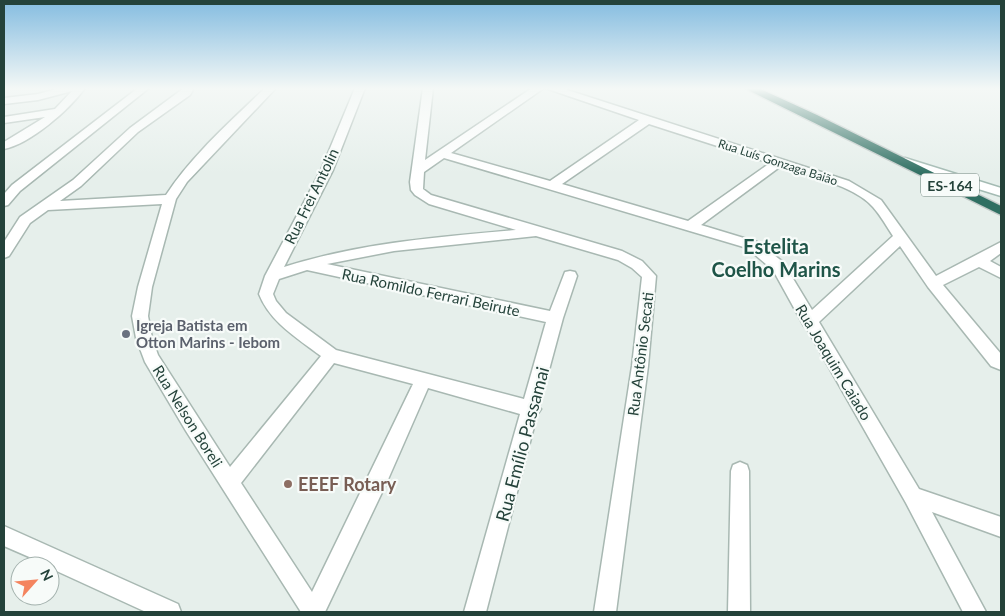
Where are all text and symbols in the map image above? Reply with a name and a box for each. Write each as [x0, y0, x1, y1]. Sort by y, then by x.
street label: Rua Luís Gonzaga Baião [716, 136, 840, 188]
street label: Rua Frei Antolin [280, 145, 342, 247]
road number: ES-164 [921, 174, 979, 196]
district label: Estelita Coelho Marins [711, 234, 841, 281]
street label: Rua Romildo Ferrari Beirute [340, 264, 522, 320]
street label: Rua Antônio Secati [623, 291, 657, 417]
street label: Rua Joaquim Caiado [792, 301, 876, 423]
place label: Igreja Batista em Otton Marins - Iebom [136, 316, 280, 351]
marker: Igreja Batista em Otton Marins - Iebom [120, 328, 132, 340]
street label: Rua Nelson Boreli [149, 362, 227, 470]
street label: Rua Emílio Passamai [491, 364, 553, 524]
place label: EEEF Rotary [298, 473, 397, 495]
marker: EEEF Rotary [282, 478, 294, 490]
north arrow [10, 556, 60, 606]
text: N [37, 566, 57, 584]

